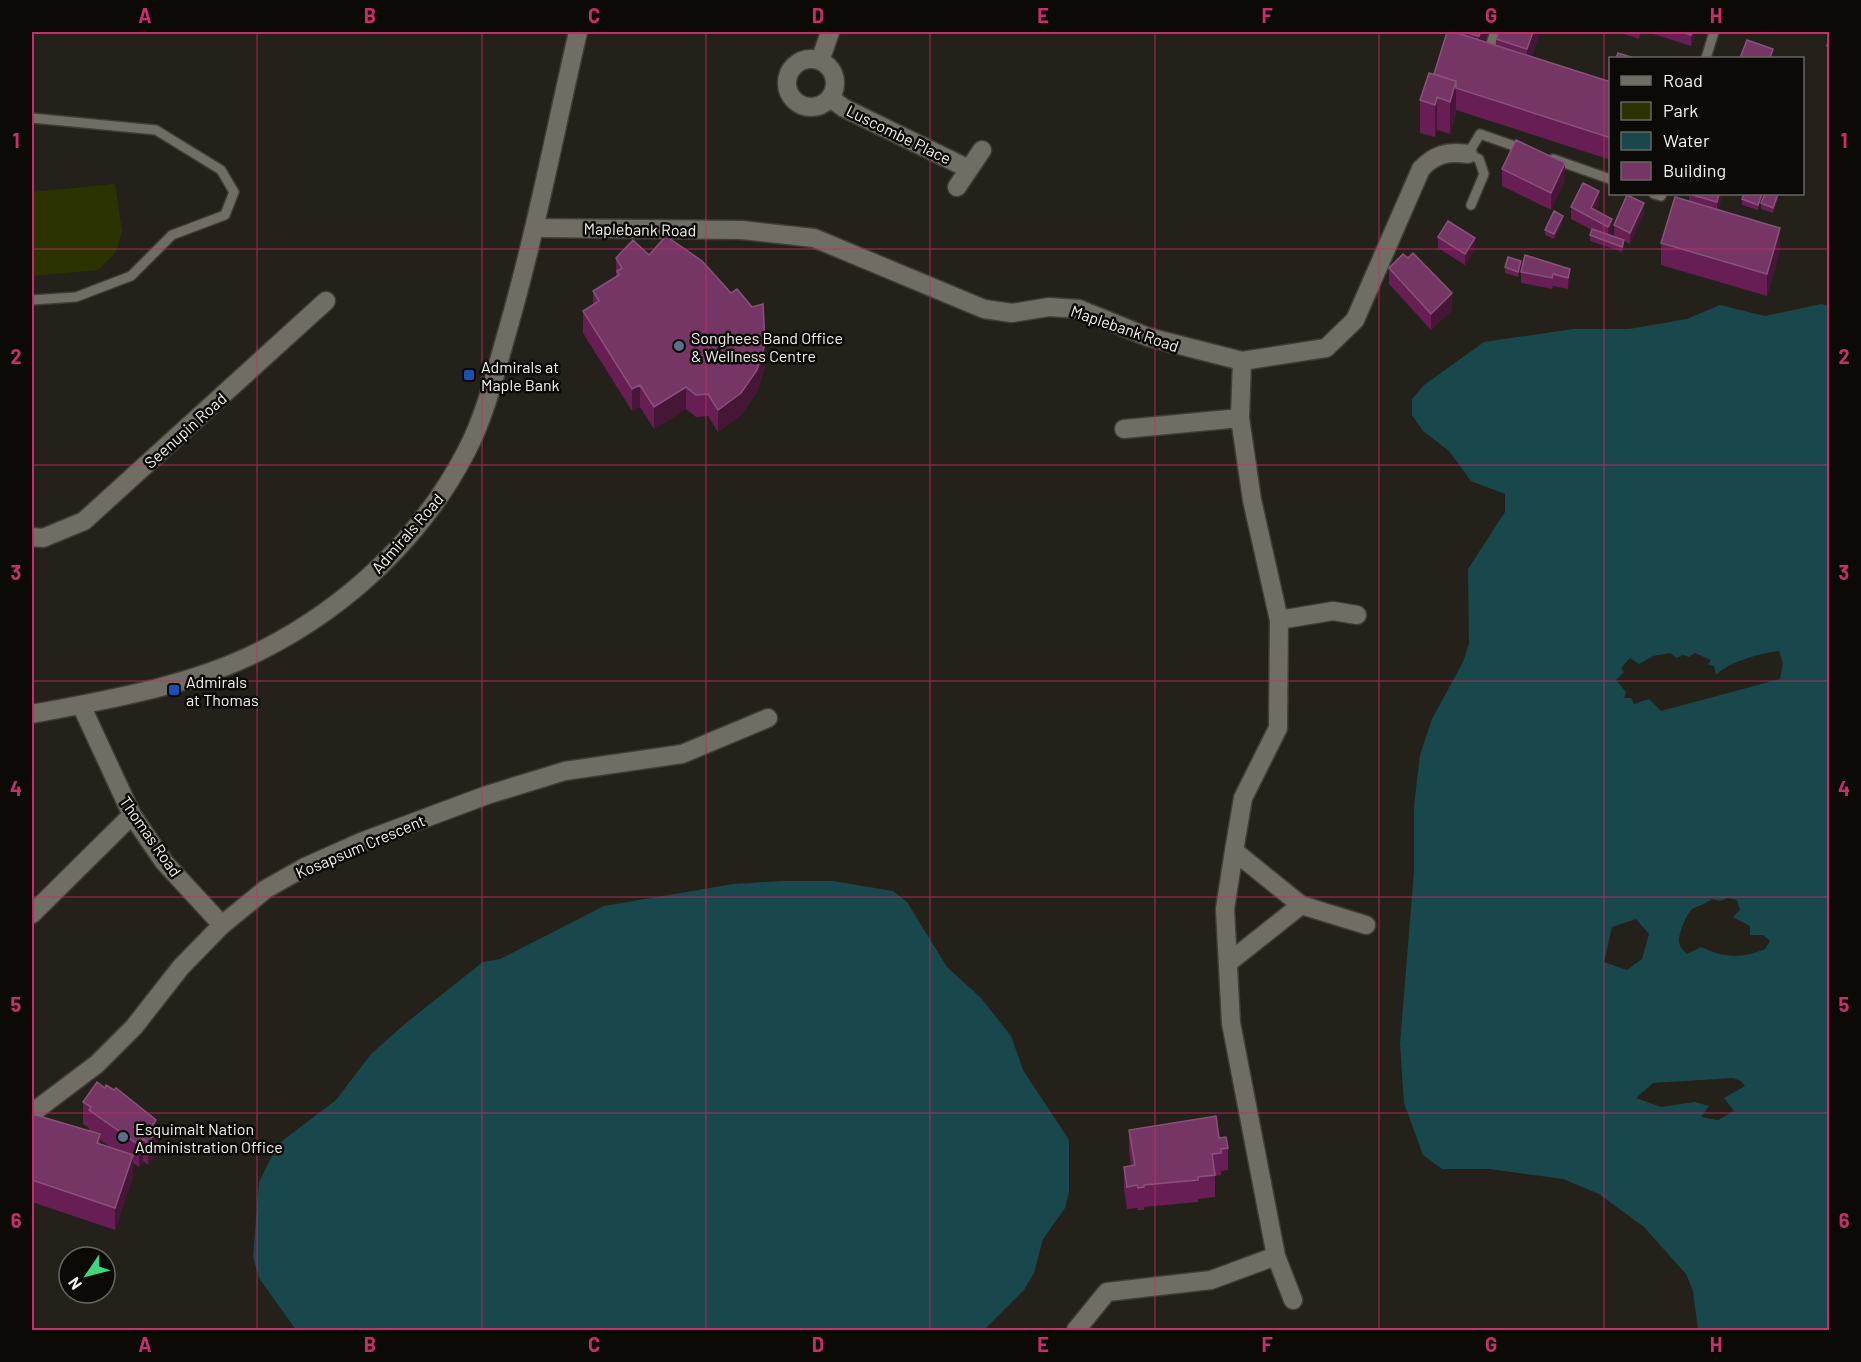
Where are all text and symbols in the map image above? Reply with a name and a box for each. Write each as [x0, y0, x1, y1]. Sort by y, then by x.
text: A [138, 3, 152, 27]
text: B [364, 3, 376, 27]
text: C [588, 3, 600, 27]
text: D [812, 3, 824, 27]
text: E [1037, 3, 1049, 27]
text: F [1261, 3, 1273, 27]
text: G [1485, 3, 1497, 27]
text: H [1710, 3, 1722, 27]
legend [1609, 57, 1804, 195]
text: Road [1663, 69, 1703, 91]
text: Park [1663, 99, 1698, 121]
street label: Luscombe Place [844, 100, 954, 168]
text: 1 [12, 128, 20, 152]
text: 1 [1840, 128, 1848, 152]
text: Water [1663, 129, 1710, 151]
text: Building [1663, 159, 1726, 181]
street label: Maplebank Road [583, 219, 697, 239]
street label: Maplebank Road [1069, 301, 1181, 355]
place label: Songhees Band Office & Wellness Centre [691, 328, 843, 365]
marker: Songhees Band Office & Wellness Centre [672, 339, 686, 353]
text: 2 [10, 344, 22, 368]
text: 2 [1838, 344, 1850, 368]
place label: Admirals at Maple Bank [481, 357, 560, 394]
marker: Admirals at Maple Bank [462, 368, 476, 382]
street label: Seenupin Road [140, 388, 230, 472]
street label: Admirals Road [367, 489, 447, 577]
text: 3 [11, 560, 21, 584]
text: 3 [1839, 560, 1849, 584]
place label: Admirals at Thomas [186, 672, 259, 709]
marker: Admirals at Thomas [167, 683, 181, 697]
text: 4 [10, 776, 22, 800]
text: 4 [1838, 776, 1850, 800]
street label: Thomas Road [116, 792, 186, 880]
street label: Kosapsum Crescent [293, 810, 427, 882]
text: 5 [11, 992, 22, 1016]
text: 5 [1839, 992, 1850, 1016]
place label: Esquimalt Nation Administration Office [135, 1119, 283, 1156]
marker: Esquimalt Nation Administration Office [116, 1130, 130, 1144]
text: 6 [11, 1208, 22, 1232]
text: 6 [1839, 1208, 1850, 1232]
north arrow [57, 1245, 117, 1305]
text: N [63, 1274, 85, 1294]
text: A [138, 1332, 152, 1356]
text: B [364, 1332, 376, 1356]
text: C [588, 1332, 600, 1356]
text: D [812, 1332, 824, 1356]
text: E [1037, 1332, 1049, 1356]
text: F [1261, 1332, 1273, 1356]
text: G [1485, 1332, 1497, 1356]
text: H [1710, 1332, 1722, 1356]

